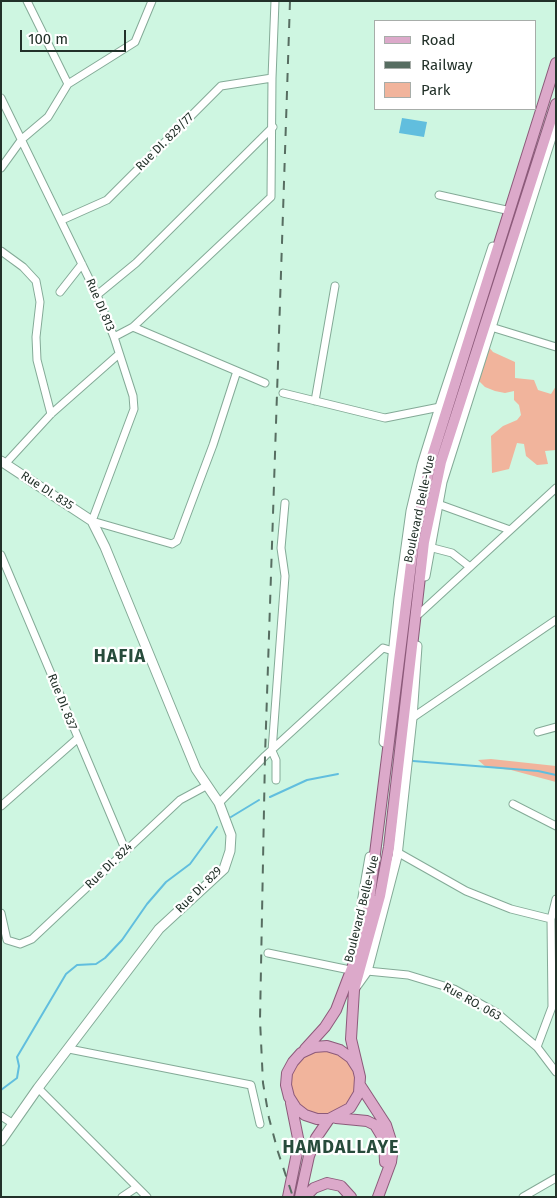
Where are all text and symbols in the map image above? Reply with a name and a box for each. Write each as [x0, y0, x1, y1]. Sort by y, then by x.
scale bar [22, 20, 129, 52]
legend [374, 20, 537, 110]
text: 100 m [28, 30, 68, 48]
text: Road [421, 31, 456, 49]
text: Railway [421, 56, 473, 74]
text: Park [421, 81, 451, 99]
street label: Rue DI. 829/77 [133, 110, 197, 174]
street label: Rue DI 813 [82, 276, 118, 334]
street label: Boulevard Belle-Vue [402, 454, 438, 564]
street label: Rue DI. 835 [18, 469, 76, 513]
district label: HAFIA [93, 646, 147, 668]
street label: Rue DI. 837 [44, 672, 80, 732]
street label: Rue DI. 824 [82, 840, 136, 892]
street label: Boulevard Belle-Vue [342, 854, 382, 964]
street label: Rue DI. 829 [173, 864, 225, 916]
street label: Rue RO. 063 [440, 980, 504, 1024]
district label: HAMDALLAYE [281, 1137, 401, 1159]

